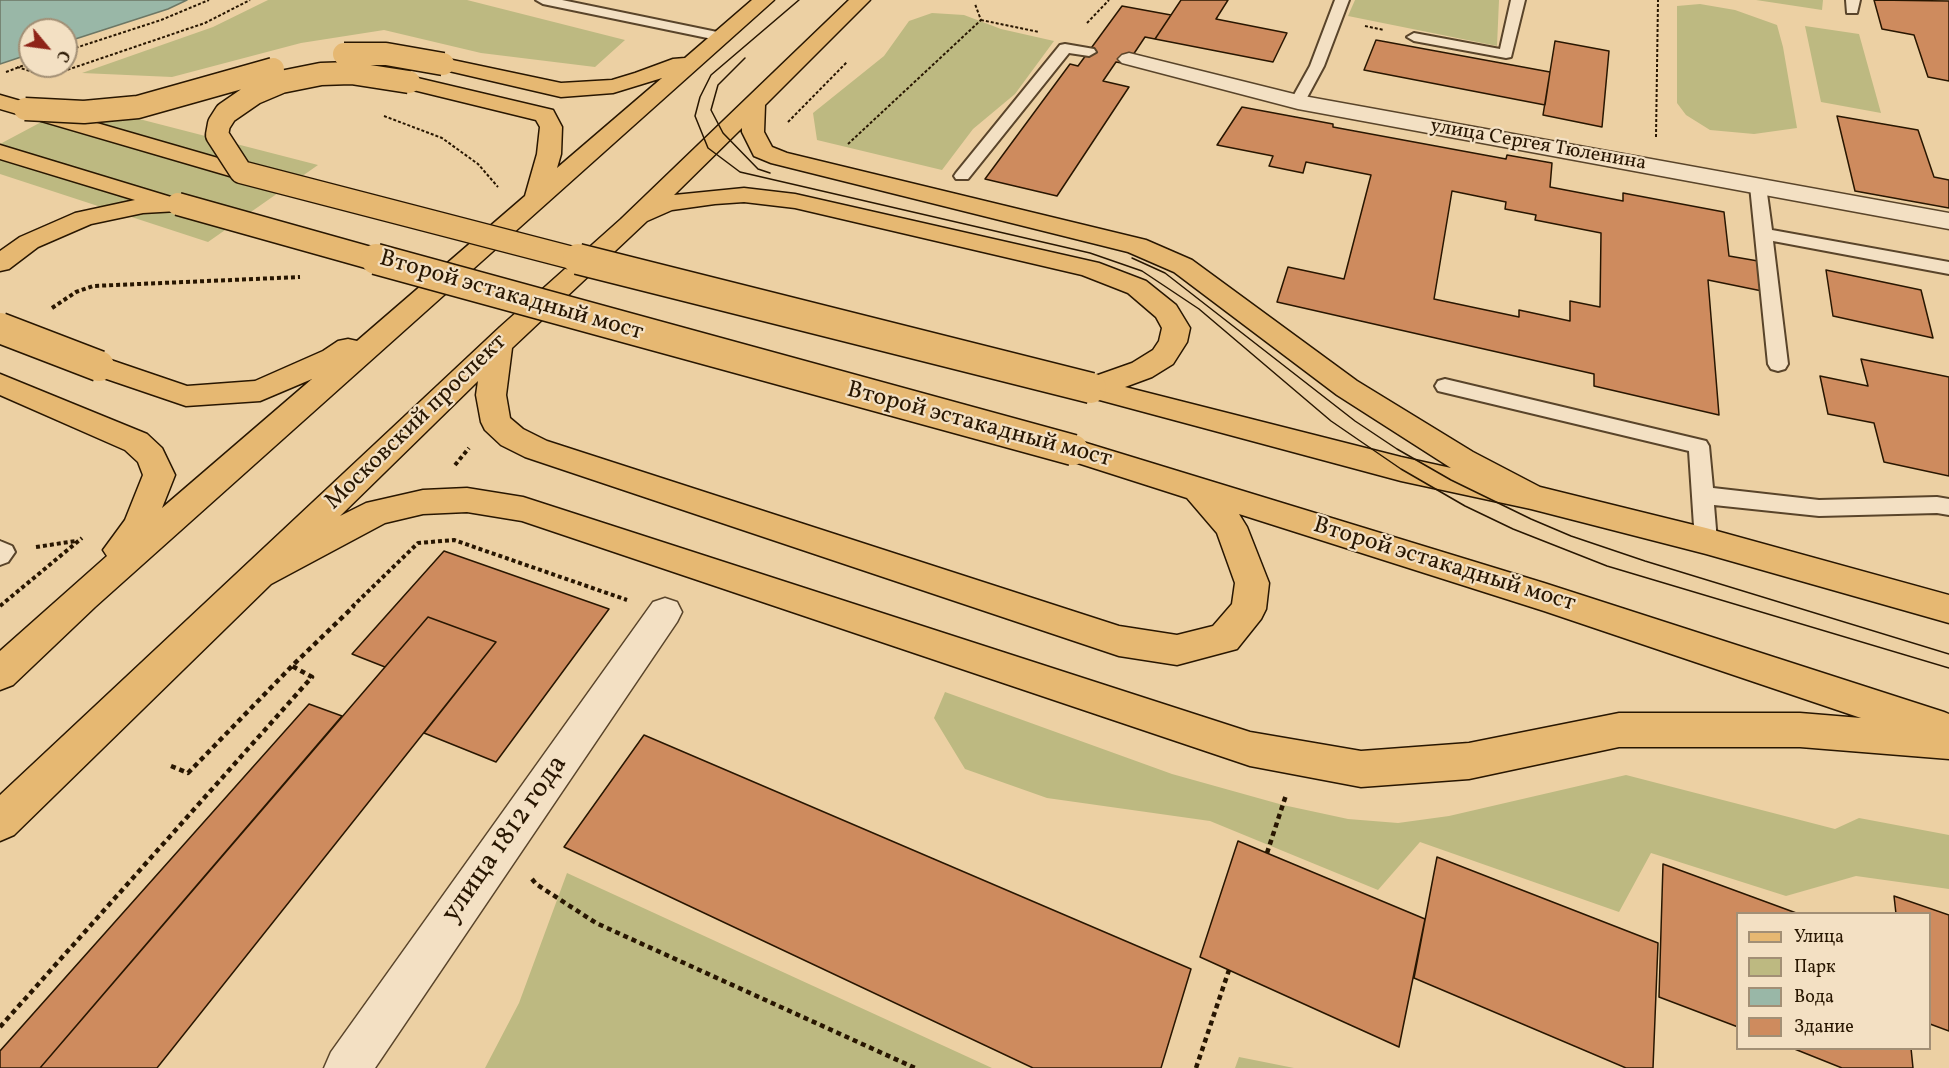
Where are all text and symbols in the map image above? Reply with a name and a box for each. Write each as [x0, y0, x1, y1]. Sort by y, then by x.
north arrow [18, 18, 78, 78]
text: С [50, 46, 74, 66]
street label: улица Сергея Тюленина [1428, 115, 1648, 177]
street label: Второй эстакадный мост [376, 246, 646, 348]
street label: Московский проспект [320, 329, 514, 517]
street label: Второй эстакадный мост [843, 377, 1115, 475]
street label: Второй эстакадный мост [1309, 512, 1579, 620]
street label: улица 1812 года [436, 750, 576, 930]
legend [1736, 912, 1931, 1050]
text: Улица [1794, 925, 1844, 950]
text: Парк [1794, 955, 1836, 980]
text: Вода [1794, 985, 1834, 1010]
text: Здание [1794, 1015, 1854, 1040]

